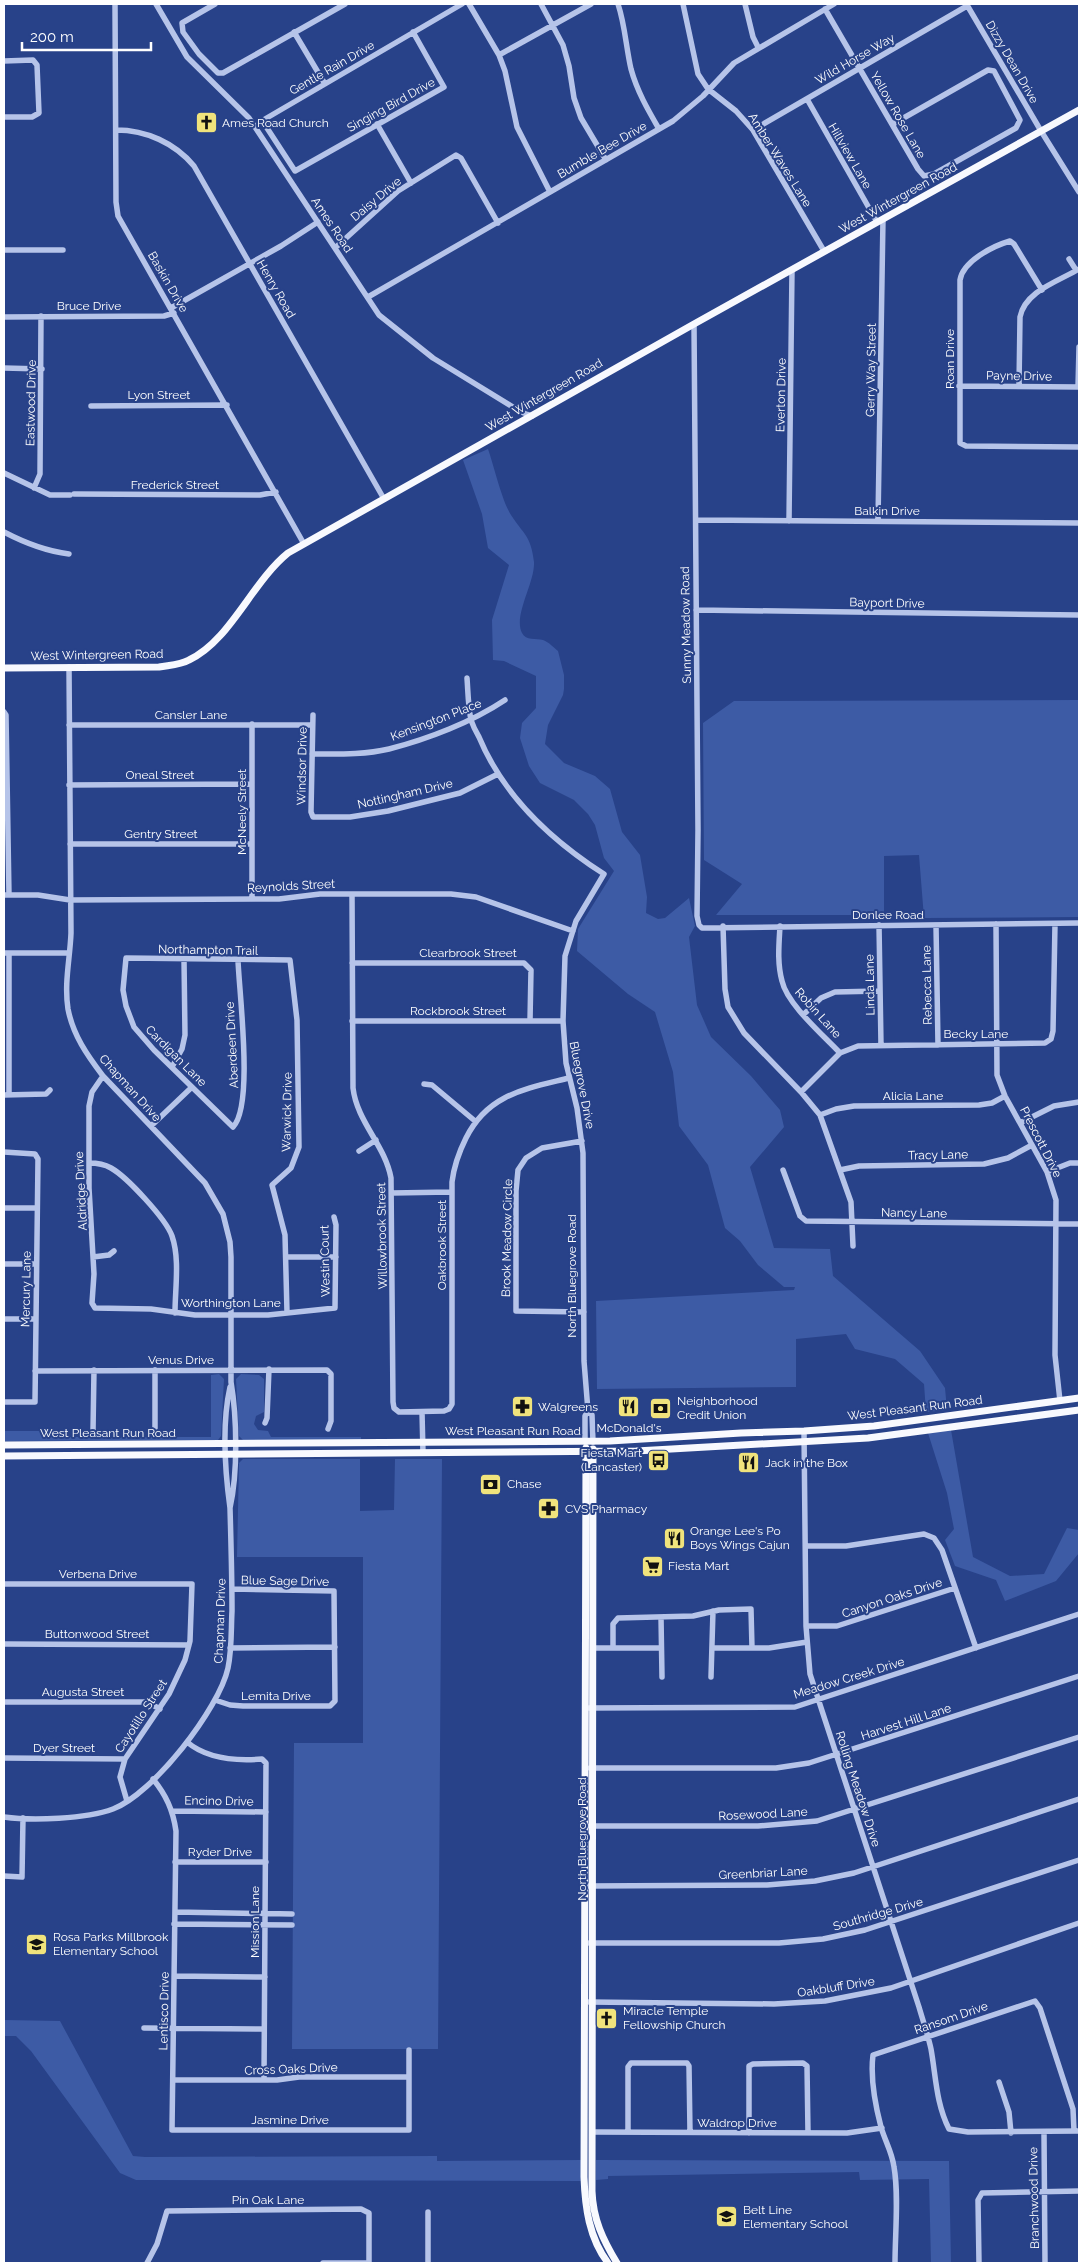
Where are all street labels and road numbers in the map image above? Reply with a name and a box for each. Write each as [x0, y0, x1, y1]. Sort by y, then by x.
street label: Dizzy Dean Drive [983, 18, 1041, 106]
street label: Wild Horse Way [813, 30, 898, 87]
street label: Gentle Rain Drive [287, 38, 377, 98]
street label: Yellow Rose Lane [867, 69, 929, 161]
street label: Singing Bird Drive [345, 75, 437, 135]
street label: Amber Waves Lane [745, 110, 815, 210]
street label: Bumble Bee Drive [555, 119, 649, 181]
street label: Hillview Lane [826, 121, 874, 191]
street label: West Wintergreen Road [837, 160, 959, 236]
street label: Daisy Drive [348, 174, 404, 224]
street label: Ames Road [308, 195, 356, 255]
street label: Baskin Drive [145, 249, 191, 315]
street label: Henry Road [254, 257, 298, 321]
street label: Bruce Drive [57, 299, 121, 313]
street label: Gerry Way Street [863, 323, 879, 417]
street label: Roan Drive [943, 329, 957, 389]
street label: West Wintergreen Road [483, 356, 605, 434]
street label: Everton Drive [773, 358, 789, 432]
street label: Eastwood Drive [23, 360, 39, 446]
street label: Payne Drive [986, 368, 1052, 384]
street label: Lyon Street [128, 388, 190, 402]
street label: Frederick Street [131, 478, 219, 492]
street label: Balkin Drive [854, 504, 920, 518]
street label: Sunny Meadow Road [678, 566, 694, 684]
street label: Bayport Drive [849, 595, 925, 611]
street label: West Wintergreen Road [31, 647, 163, 663]
street label: Kensington Place [389, 696, 483, 744]
street label: Cansler Lane [155, 708, 227, 722]
street label: Windsor Drive [294, 727, 310, 805]
street label: Oneal Street [126, 768, 194, 782]
street label: McNeely Street [235, 769, 249, 855]
street label: Nottingham Drive [356, 776, 454, 812]
street label: Gentry Street [124, 827, 198, 841]
street label: Reynolds Street [247, 877, 335, 895]
street label: Donlee Road [852, 908, 924, 922]
street label: Northampton Trail [158, 942, 259, 958]
street label: Rebecca Lane [919, 945, 935, 1025]
street label: Clearbrook Street [419, 946, 517, 960]
street label: Linda Lane [862, 954, 878, 1016]
street label: Robin Lane [792, 985, 844, 1041]
street label: Aberdeen Drive [223, 1001, 241, 1089]
street label: Rockbrook Street [410, 1004, 506, 1018]
street label: Cardigan Lane [143, 1023, 209, 1089]
street label: Becky Lane [944, 1027, 1008, 1041]
street label: Bluegrove Drive [567, 1040, 597, 1130]
street label: Chapman Drive [96, 1052, 164, 1124]
street label: Warwick Drive [279, 1072, 295, 1152]
street label: Alicia Lane [883, 1089, 943, 1103]
street label: Prescott Drive [1017, 1104, 1065, 1180]
street label: Tracy Lane [908, 1147, 968, 1163]
street label: Aldridge Drive [72, 1151, 90, 1231]
street label: Brook Meadow Circle [499, 1179, 515, 1297]
street label: Willowbrook Street [374, 1183, 390, 1289]
street label: Oakbrook Street [435, 1200, 449, 1290]
street label: Nancy Lane [881, 1205, 947, 1221]
street label: North Bluegrove Road [565, 1214, 579, 1338]
street label: Westin Court [317, 1225, 333, 1297]
street label: Mercury Lane [18, 1251, 34, 1327]
street label: Worthington Lane [181, 1296, 281, 1310]
street label: Venus Drive [148, 1353, 214, 1367]
street label: West Pleasant Run Road [847, 1393, 983, 1423]
street label: West Pleasant Run Road [445, 1424, 581, 1438]
street label: West Pleasant Run Road [40, 1426, 176, 1440]
street label: Verbena Drive [59, 1567, 137, 1581]
street label: Blue Sage Drive [241, 1573, 329, 1589]
street label: Canyon Oaks Drive [840, 1575, 944, 1621]
street label: Chapman Drive [212, 1578, 228, 1664]
street label: Buttonwood Street [45, 1627, 149, 1641]
street label: Meadow Creek Drive [792, 1654, 906, 1702]
street label: Cayotillo Street [112, 1677, 170, 1755]
street label: Augusta Street [42, 1685, 124, 1699]
street label: Lemita Drive [241, 1689, 311, 1703]
street label: Harvest Hill Lane [859, 1701, 953, 1743]
street label: Rolling Meadow Drive [833, 1729, 883, 1849]
street label: Dyer Street [33, 1741, 95, 1755]
street label: North Bluegrove Road [575, 1777, 589, 1901]
street label: Encino Drive [184, 1793, 254, 1809]
street label: Rosewood Lane [718, 1805, 808, 1823]
street label: Ryder Drive [188, 1845, 252, 1859]
street label: Greenbriar Lane [718, 1864, 808, 1882]
street label: Mission Lane [248, 1886, 262, 1958]
street label: Southridge Drive [831, 1894, 925, 1934]
street label: Lentisco Drive [156, 1972, 172, 2050]
street label: Oakbluff Drive [796, 1974, 876, 2000]
street label: Ransom Drive [912, 1999, 990, 2037]
street label: Cross Oaks Drive [244, 2060, 338, 2078]
street label: Jasmine Drive [251, 2113, 329, 2127]
street label: Waldrop Drive [697, 2116, 777, 2130]
street label: Branchwood Drive [1026, 2147, 1042, 2249]
street label: Pin Oak Lane [232, 2193, 304, 2207]

